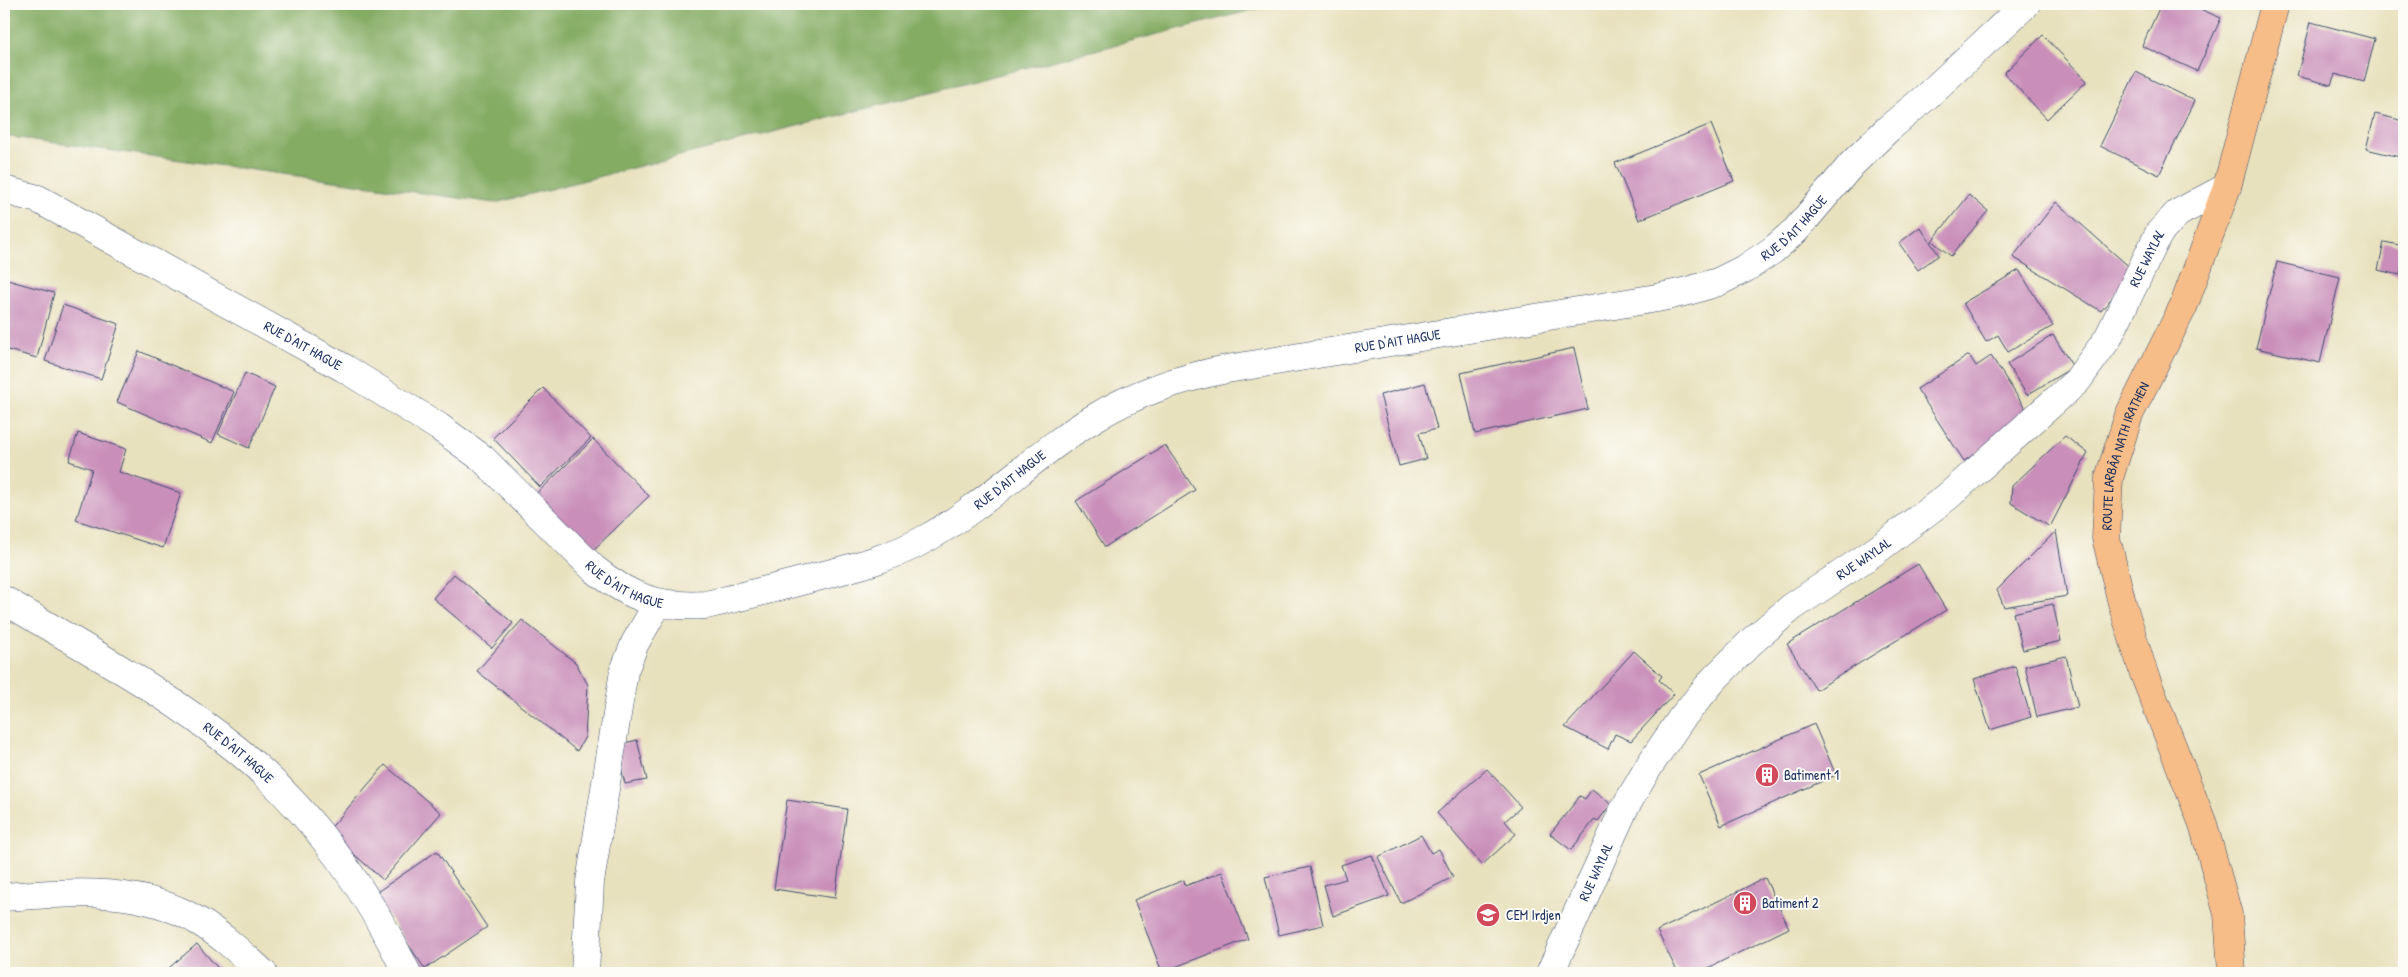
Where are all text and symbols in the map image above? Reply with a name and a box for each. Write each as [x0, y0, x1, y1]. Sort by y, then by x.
street label: RUE D'AIT HAGUE [1757, 191, 1831, 265]
street label: RUE WAYLAL [2124, 224, 2168, 290]
street label: RUE D'AIT HAGUE [261, 316, 346, 374]
street label: RUE D'AIT HAGUE [1353, 324, 1442, 357]
street label: ROUTE LARBÂA NATH IRATHEN [2096, 378, 2153, 531]
street label: RUE D'AIT HAGUE [970, 445, 1049, 513]
street label: RUE WAYLAL [1832, 533, 1894, 584]
street label: RUE D'AIT HAGUE [582, 556, 665, 612]
street label: RUE D'AIT HAGUE [200, 717, 278, 787]
building icon: Batiment 1 [1754, 762, 1780, 788]
place label: Batiment 1 [1784, 765, 1839, 784]
street label: RUE WAYLAL [1574, 839, 1617, 904]
building icon: Batiment 2 [1732, 890, 1758, 916]
place label: Batiment 2 [1762, 893, 1819, 912]
school or university icon: CEM Irdjen [1475, 902, 1501, 928]
place label: CEM Irdjen [1506, 905, 1561, 925]

